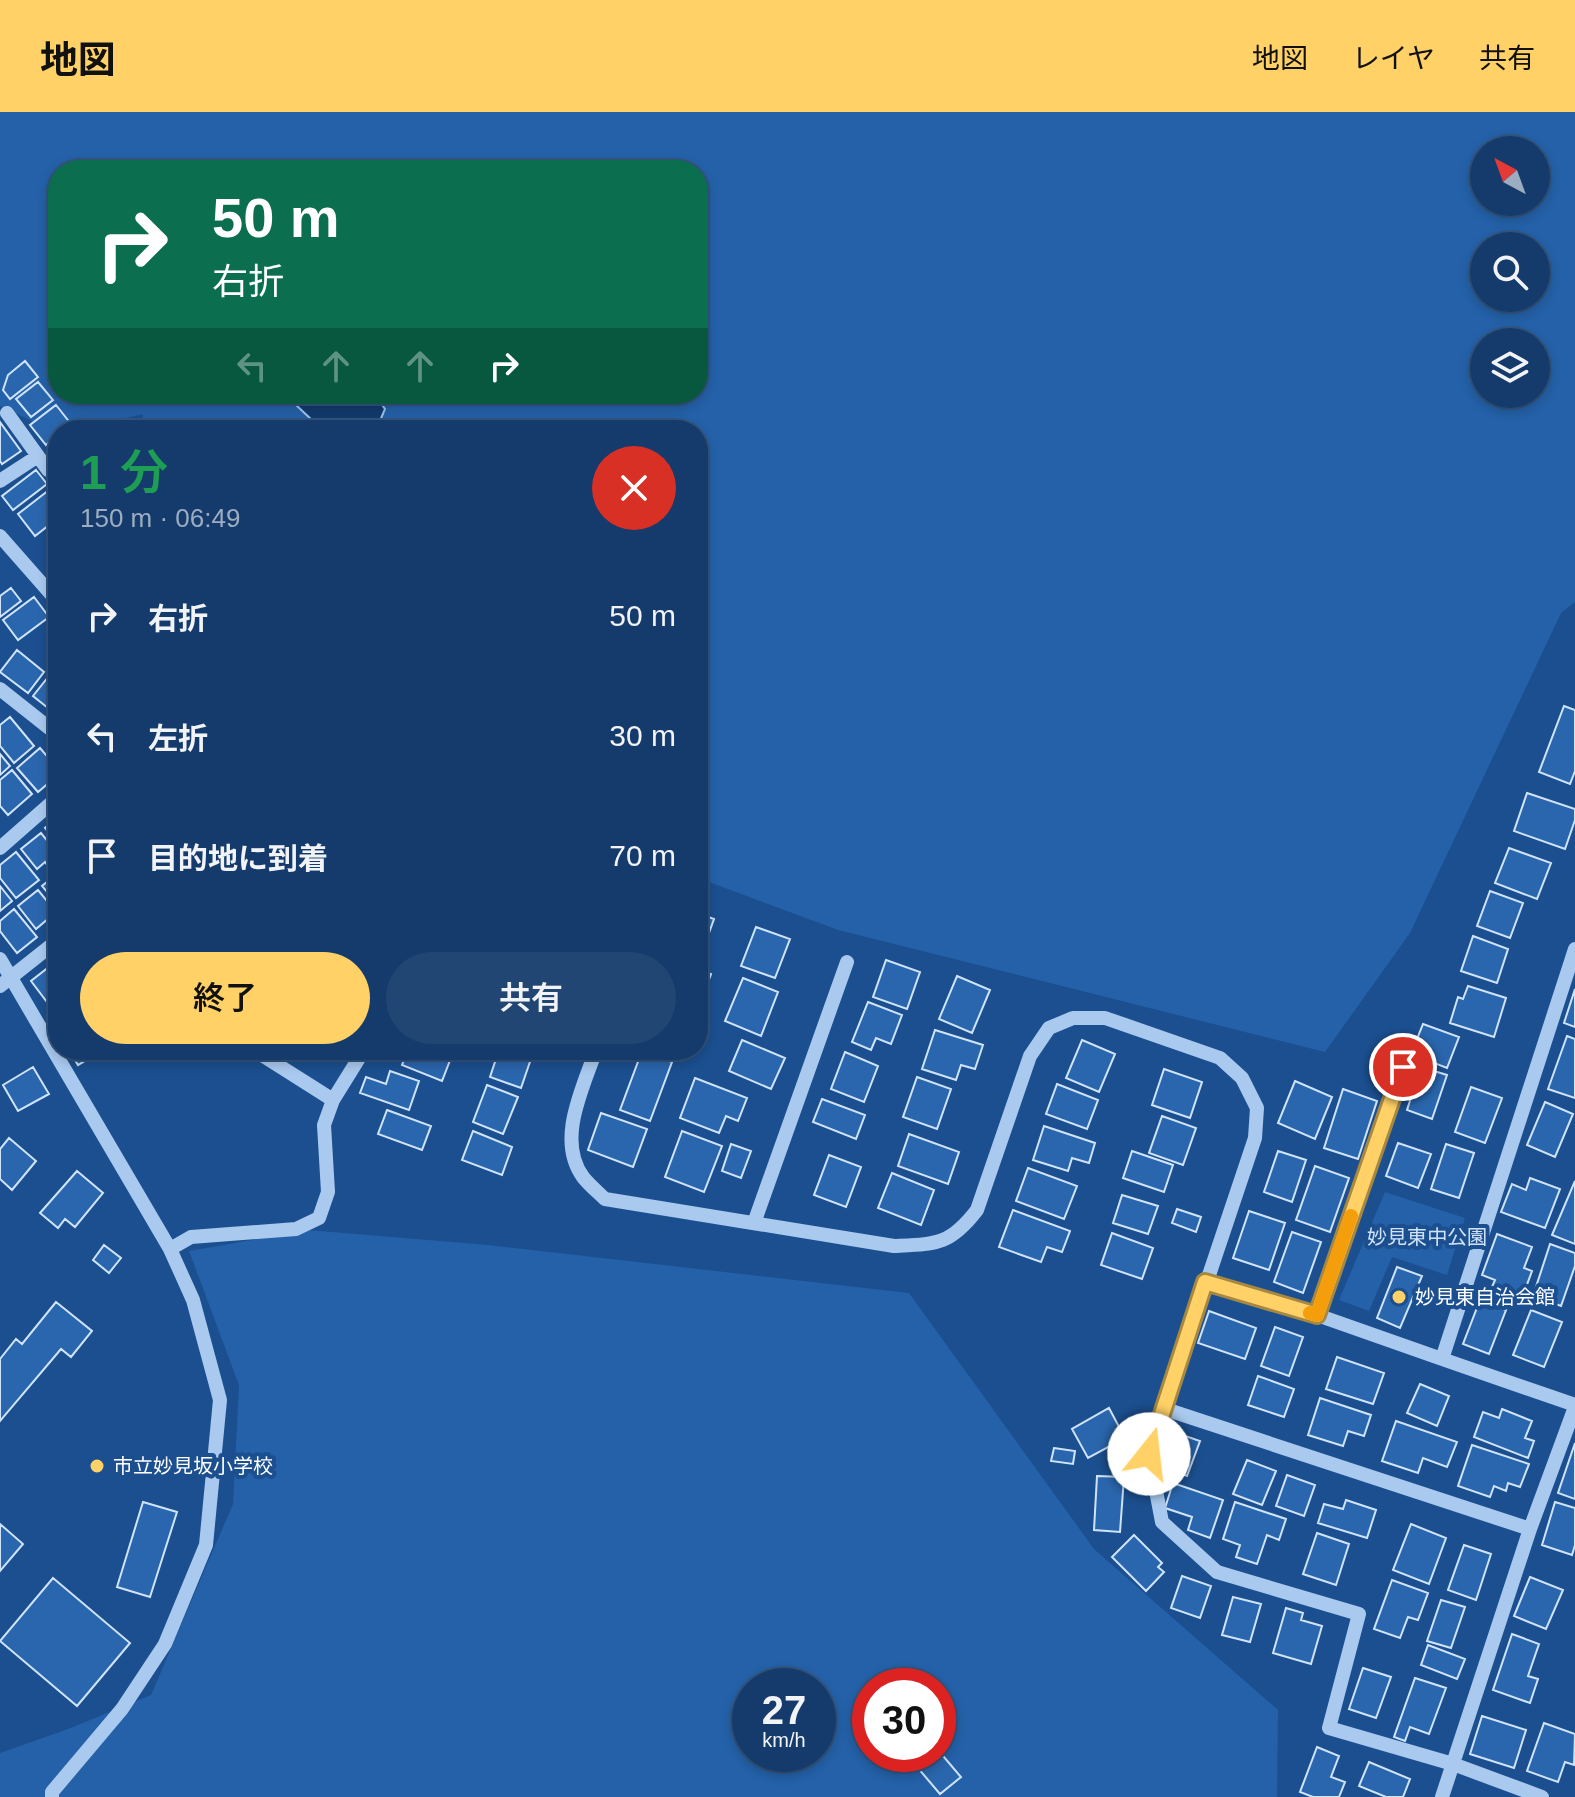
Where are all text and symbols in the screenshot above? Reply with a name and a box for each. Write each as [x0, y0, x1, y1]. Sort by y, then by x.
text: 地図 [40, 39, 116, 81]
text: 地図 [1252, 43, 1308, 74]
text: レイヤ [1352, 43, 1435, 74]
text: 共有 [1479, 43, 1535, 74]
north arrow [1470, 136, 1550, 216]
map controls [1470, 136, 1550, 408]
text: 50 m [212, 186, 340, 249]
icon: right [80, 192, 184, 296]
button: search [1470, 232, 1550, 312]
text: 右折 [212, 261, 284, 302]
button: layers [1470, 328, 1550, 408]
icon: left [230, 344, 274, 388]
icon: ahead [314, 344, 358, 388]
icon: ahead [398, 344, 442, 388]
icon: right [482, 344, 526, 388]
text: 1 分 [80, 446, 168, 499]
button: close [592, 446, 676, 530]
text: 150 m · 06:49 [80, 503, 240, 533]
icon: right [80, 594, 124, 638]
text: 50 m [609, 599, 676, 632]
text: 右折 [148, 602, 208, 635]
icon: left [80, 714, 124, 758]
text: 30 m [609, 719, 676, 752]
text: 左折 [148, 722, 208, 755]
icon: arrive [80, 834, 124, 878]
text: 70 m [609, 839, 676, 872]
text: 目的地に到着 [148, 842, 328, 875]
button: 終了 [80, 952, 370, 1044]
button: 共有 [386, 952, 676, 1044]
pin [1369, 1033, 1437, 1101]
icon: arrive [1381, 1045, 1425, 1089]
park label: 妙見東中公園 [1367, 1226, 1487, 1248]
place label: 妙見東自治会館 [1415, 1286, 1555, 1308]
marker: 妙見東自治会館 [1390, 1288, 1408, 1306]
position arrow [1107, 1412, 1191, 1496]
place label: 市立妙見坂小学校 [113, 1455, 273, 1477]
marker: 市立妙見坂小学校 [88, 1457, 106, 1475]
speed limit sign: 30 [852, 1668, 956, 1772]
text: 27 [762, 1688, 806, 1732]
text: km/h [762, 1729, 806, 1751]

